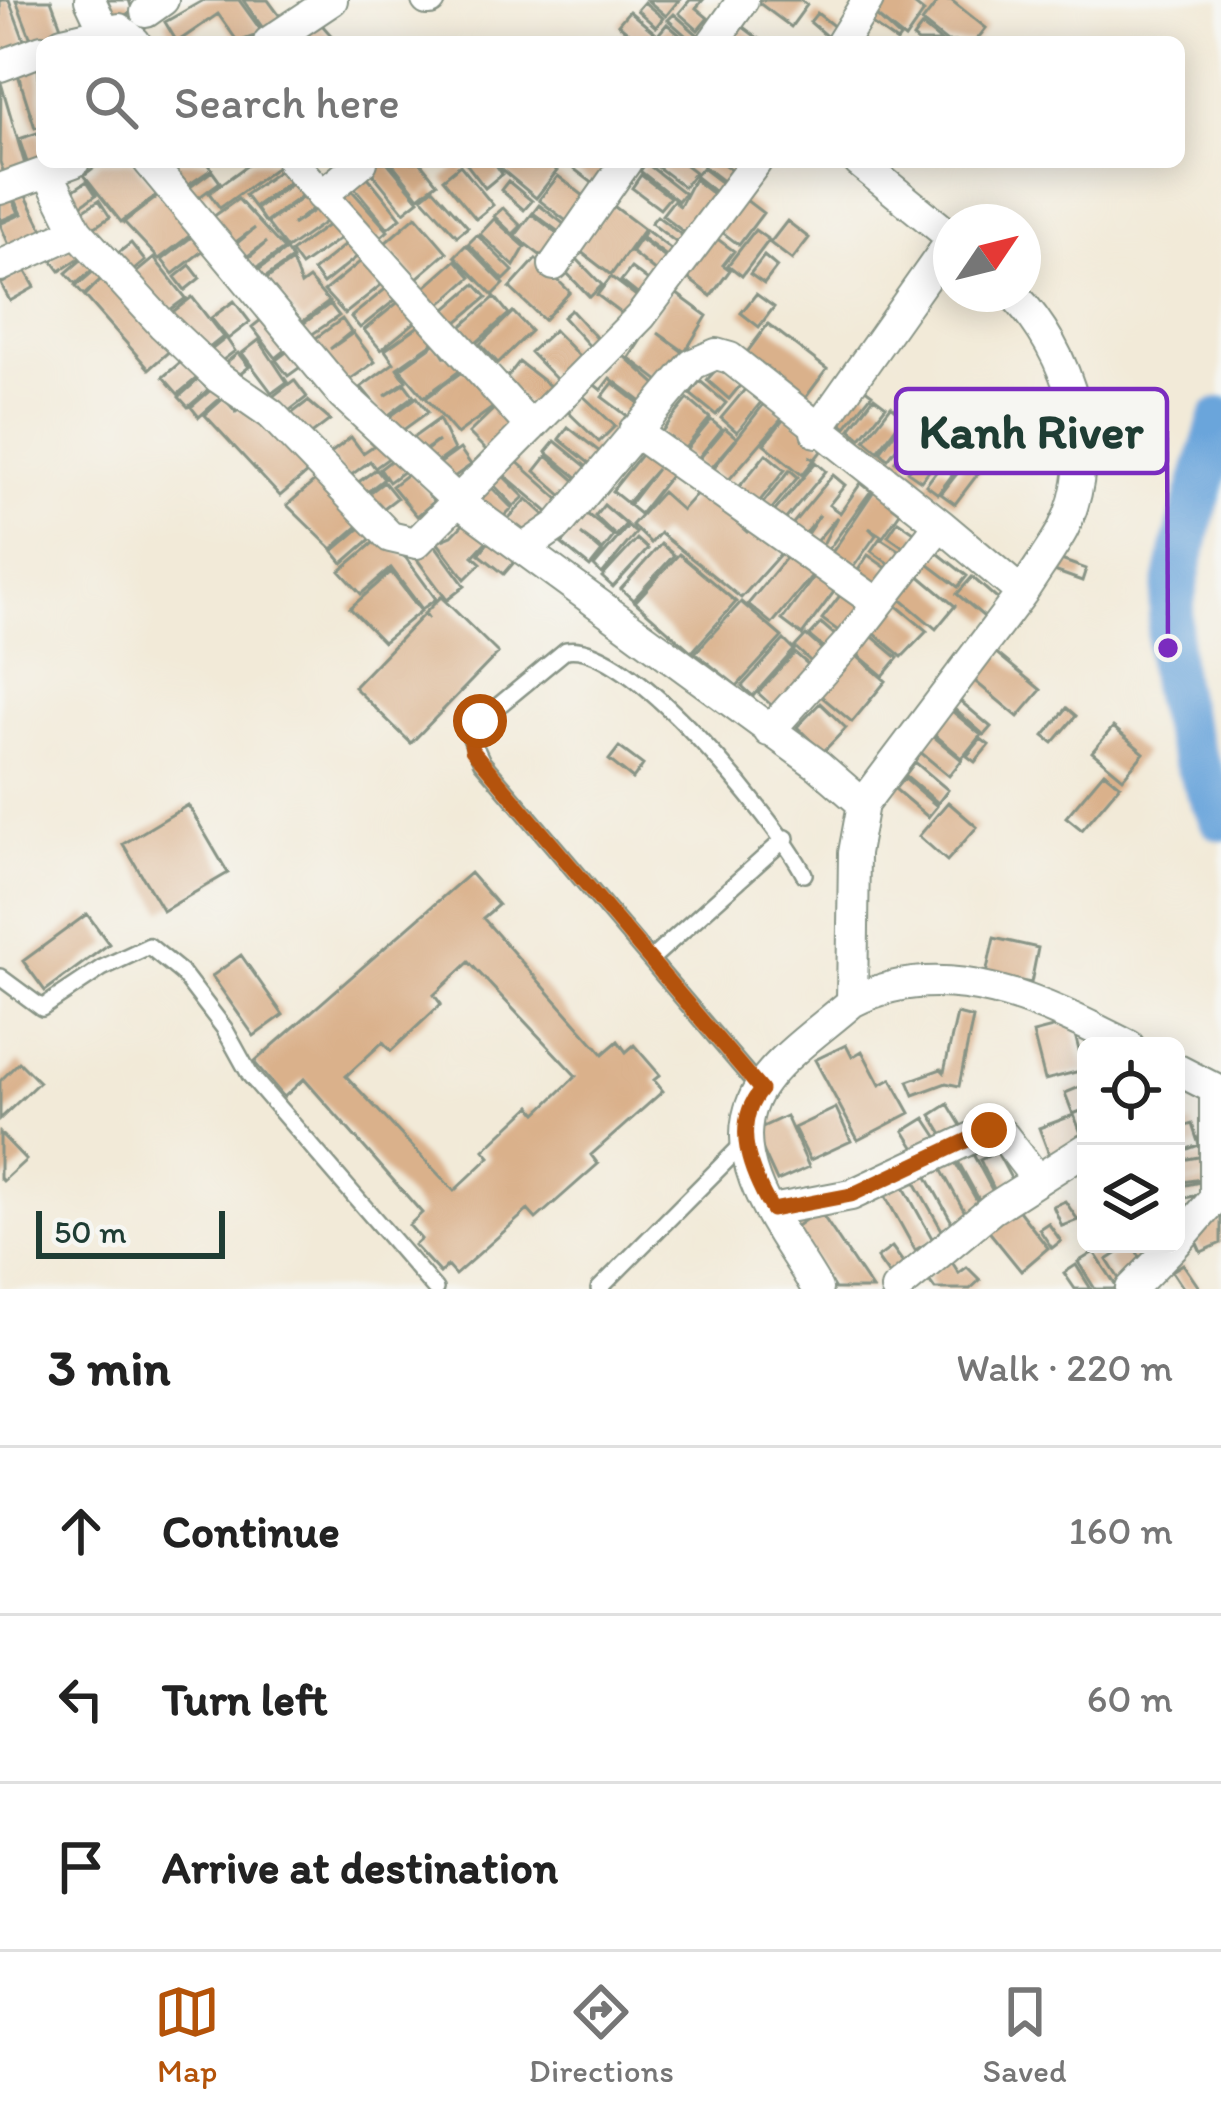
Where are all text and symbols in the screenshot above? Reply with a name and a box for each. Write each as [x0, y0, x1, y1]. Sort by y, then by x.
search box [36, 36, 1185, 168]
icon: search [78, 69, 144, 135]
text: Search here [174, 75, 400, 129]
north arrow [933, 204, 1041, 312]
callout: Kanh River [896, 389, 1167, 473]
text: Kanh River [919, 402, 1144, 460]
route start [453, 694, 507, 748]
map controls [1077, 1037, 1185, 1253]
button: locate [1077, 1037, 1185, 1145]
route end [962, 1103, 1016, 1157]
button: layers [1077, 1145, 1185, 1253]
scale bar [36, 1205, 225, 1258]
text: 50 m [54, 1212, 127, 1251]
text: 3 min [48, 1337, 170, 1398]
text: Walk · 220 m [956, 1344, 1173, 1391]
icon: ahead [48, 1498, 114, 1564]
text: Continue [162, 1504, 340, 1558]
text: 160 m [1069, 1507, 1173, 1554]
icon: left [48, 1666, 114, 1732]
text: Turn left [162, 1672, 328, 1726]
text: 60 m [1087, 1675, 1173, 1722]
icon: arrive [48, 1834, 114, 1900]
text: Arrive at destination [162, 1840, 558, 1894]
tab: Map [154, 1979, 220, 2090]
tab: Directions [529, 1979, 674, 2090]
tab: Saved [983, 1979, 1067, 2090]

